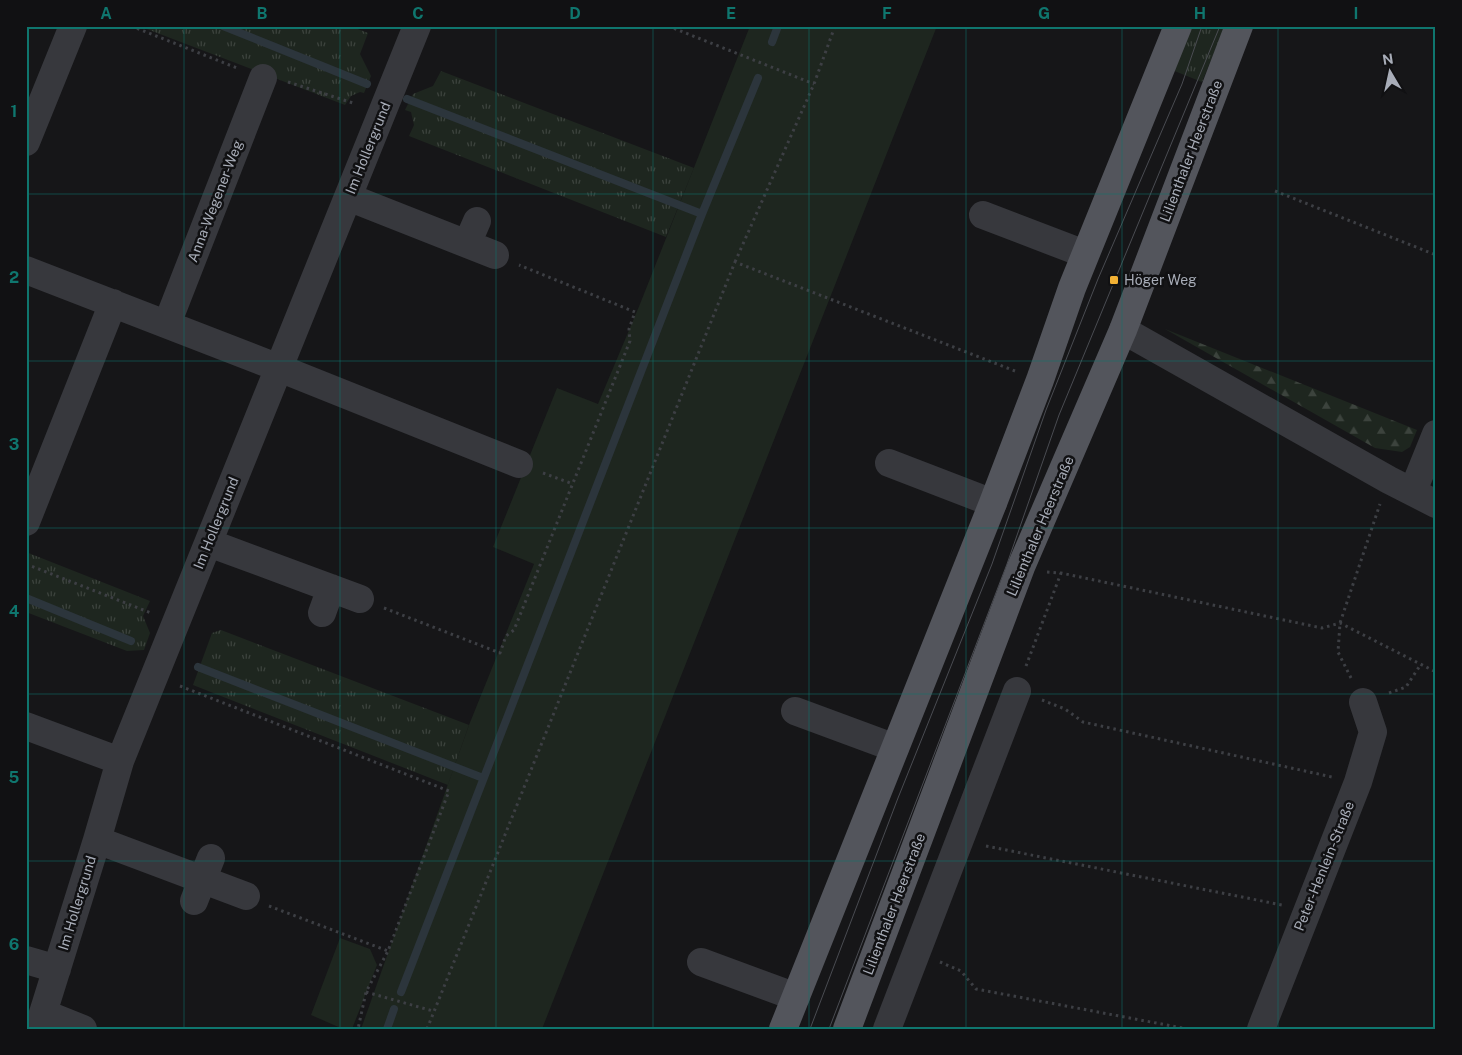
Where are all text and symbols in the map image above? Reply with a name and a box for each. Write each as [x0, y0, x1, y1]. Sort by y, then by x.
text: A [100, 4, 112, 23]
text: B [257, 4, 268, 23]
text: C [412, 4, 424, 23]
text: D [569, 4, 581, 23]
text: E [726, 4, 736, 23]
text: F [882, 4, 892, 23]
text: G [1038, 4, 1050, 23]
text: H [1194, 4, 1206, 23]
text: I [1354, 4, 1358, 23]
north arrow [1364, 48, 1414, 98]
text: N [1381, 50, 1395, 68]
street label: Lilienthaler Heerstraße [1157, 78, 1225, 224]
street label: Im Hollergrund [342, 100, 394, 196]
text: 1 [11, 102, 17, 121]
street label: Anna-Wegener-Weg [184, 138, 246, 264]
text: 2 [9, 268, 19, 287]
place label: Höger Weg [1124, 272, 1197, 288]
marker: Höger Weg [1108, 274, 1120, 286]
text: 3 [9, 435, 19, 454]
street label: Lilienthaler Heerstraße [1003, 454, 1077, 598]
street label: Im Hollergrund [190, 475, 242, 571]
text: 4 [9, 602, 20, 621]
text: 5 [9, 768, 20, 787]
street label: Peter-Henlein-Straße [1291, 799, 1357, 933]
street label: Lilienthaler Heerstraße [860, 831, 928, 977]
street label: Im Hollergrund [55, 854, 99, 952]
text: 6 [9, 935, 19, 954]

